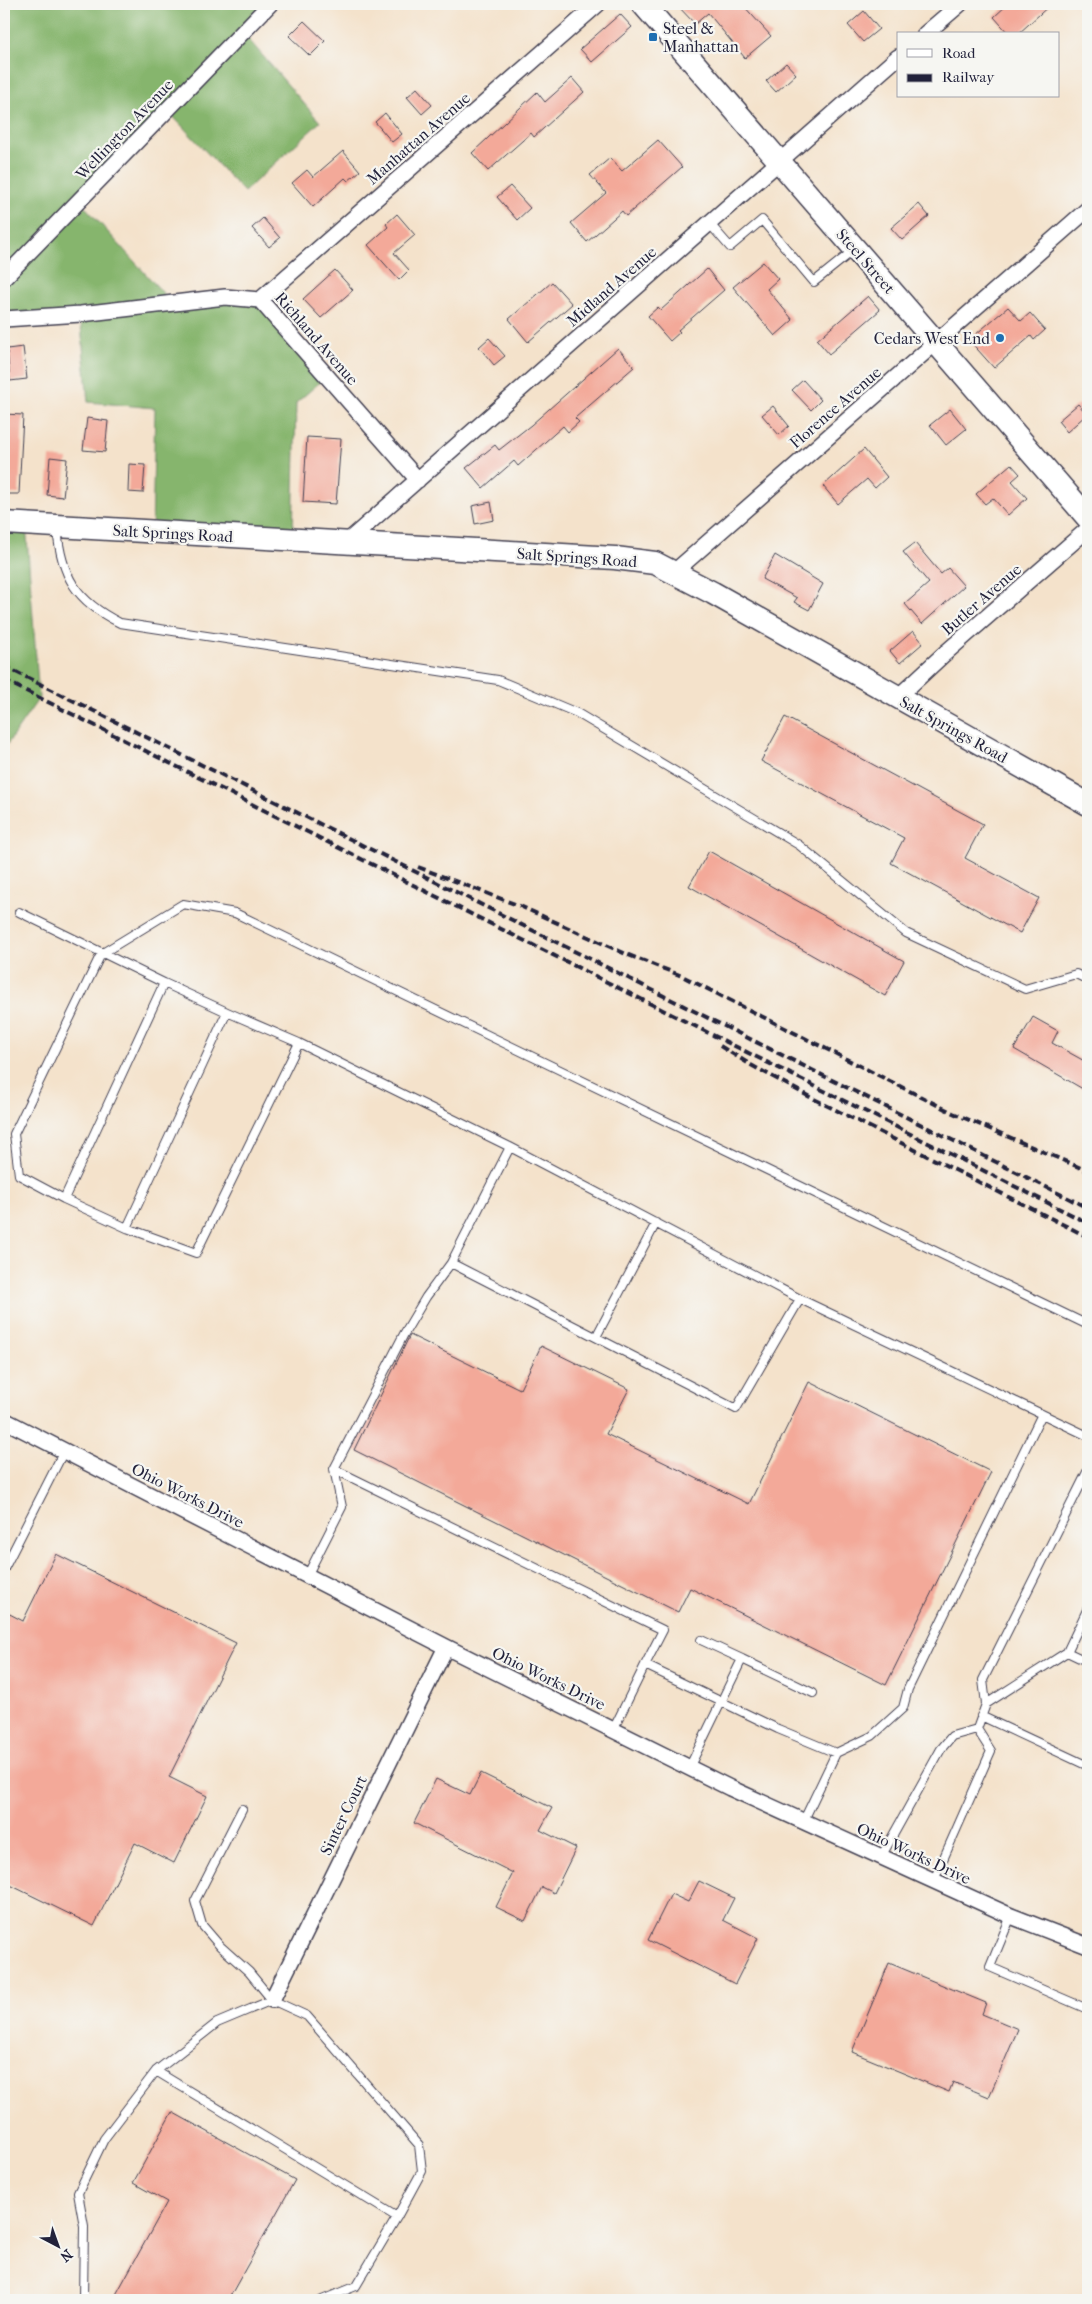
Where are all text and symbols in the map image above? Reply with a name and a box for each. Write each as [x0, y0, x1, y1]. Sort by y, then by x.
place label: Steel & Manhattan [663, 19, 740, 56]
marker: Steel & Manhattan [647, 31, 659, 43]
legend [897, 32, 1060, 98]
text: Road [942, 44, 976, 62]
text: Railway [942, 68, 995, 86]
street label: Wellington Avenue [71, 75, 177, 184]
street label: Manhattan Avenue [363, 88, 474, 188]
street label: Steel Street [832, 225, 899, 298]
street label: Midland Avenue [563, 242, 660, 331]
street label: Richland Avenue [271, 288, 362, 389]
place label: Cedars West End [874, 329, 990, 348]
marker: Cedars West End [994, 332, 1006, 344]
street label: Florence Avenue [786, 362, 885, 452]
street label: Salt Springs Road [112, 521, 234, 546]
street label: Salt Springs Road [516, 544, 638, 571]
street label: Butler Avenue [938, 560, 1025, 639]
street label: Salt Springs Road [897, 692, 1011, 767]
street label: Ohio Works Drive [128, 1459, 247, 1532]
street label: Ohio Works Drive [489, 1643, 609, 1714]
street label: Sinter Court [316, 1772, 371, 1858]
street label: Ohio Works Drive [854, 1819, 974, 1888]
north arrow [32, 2222, 82, 2272]
text: N [56, 2246, 76, 2266]

